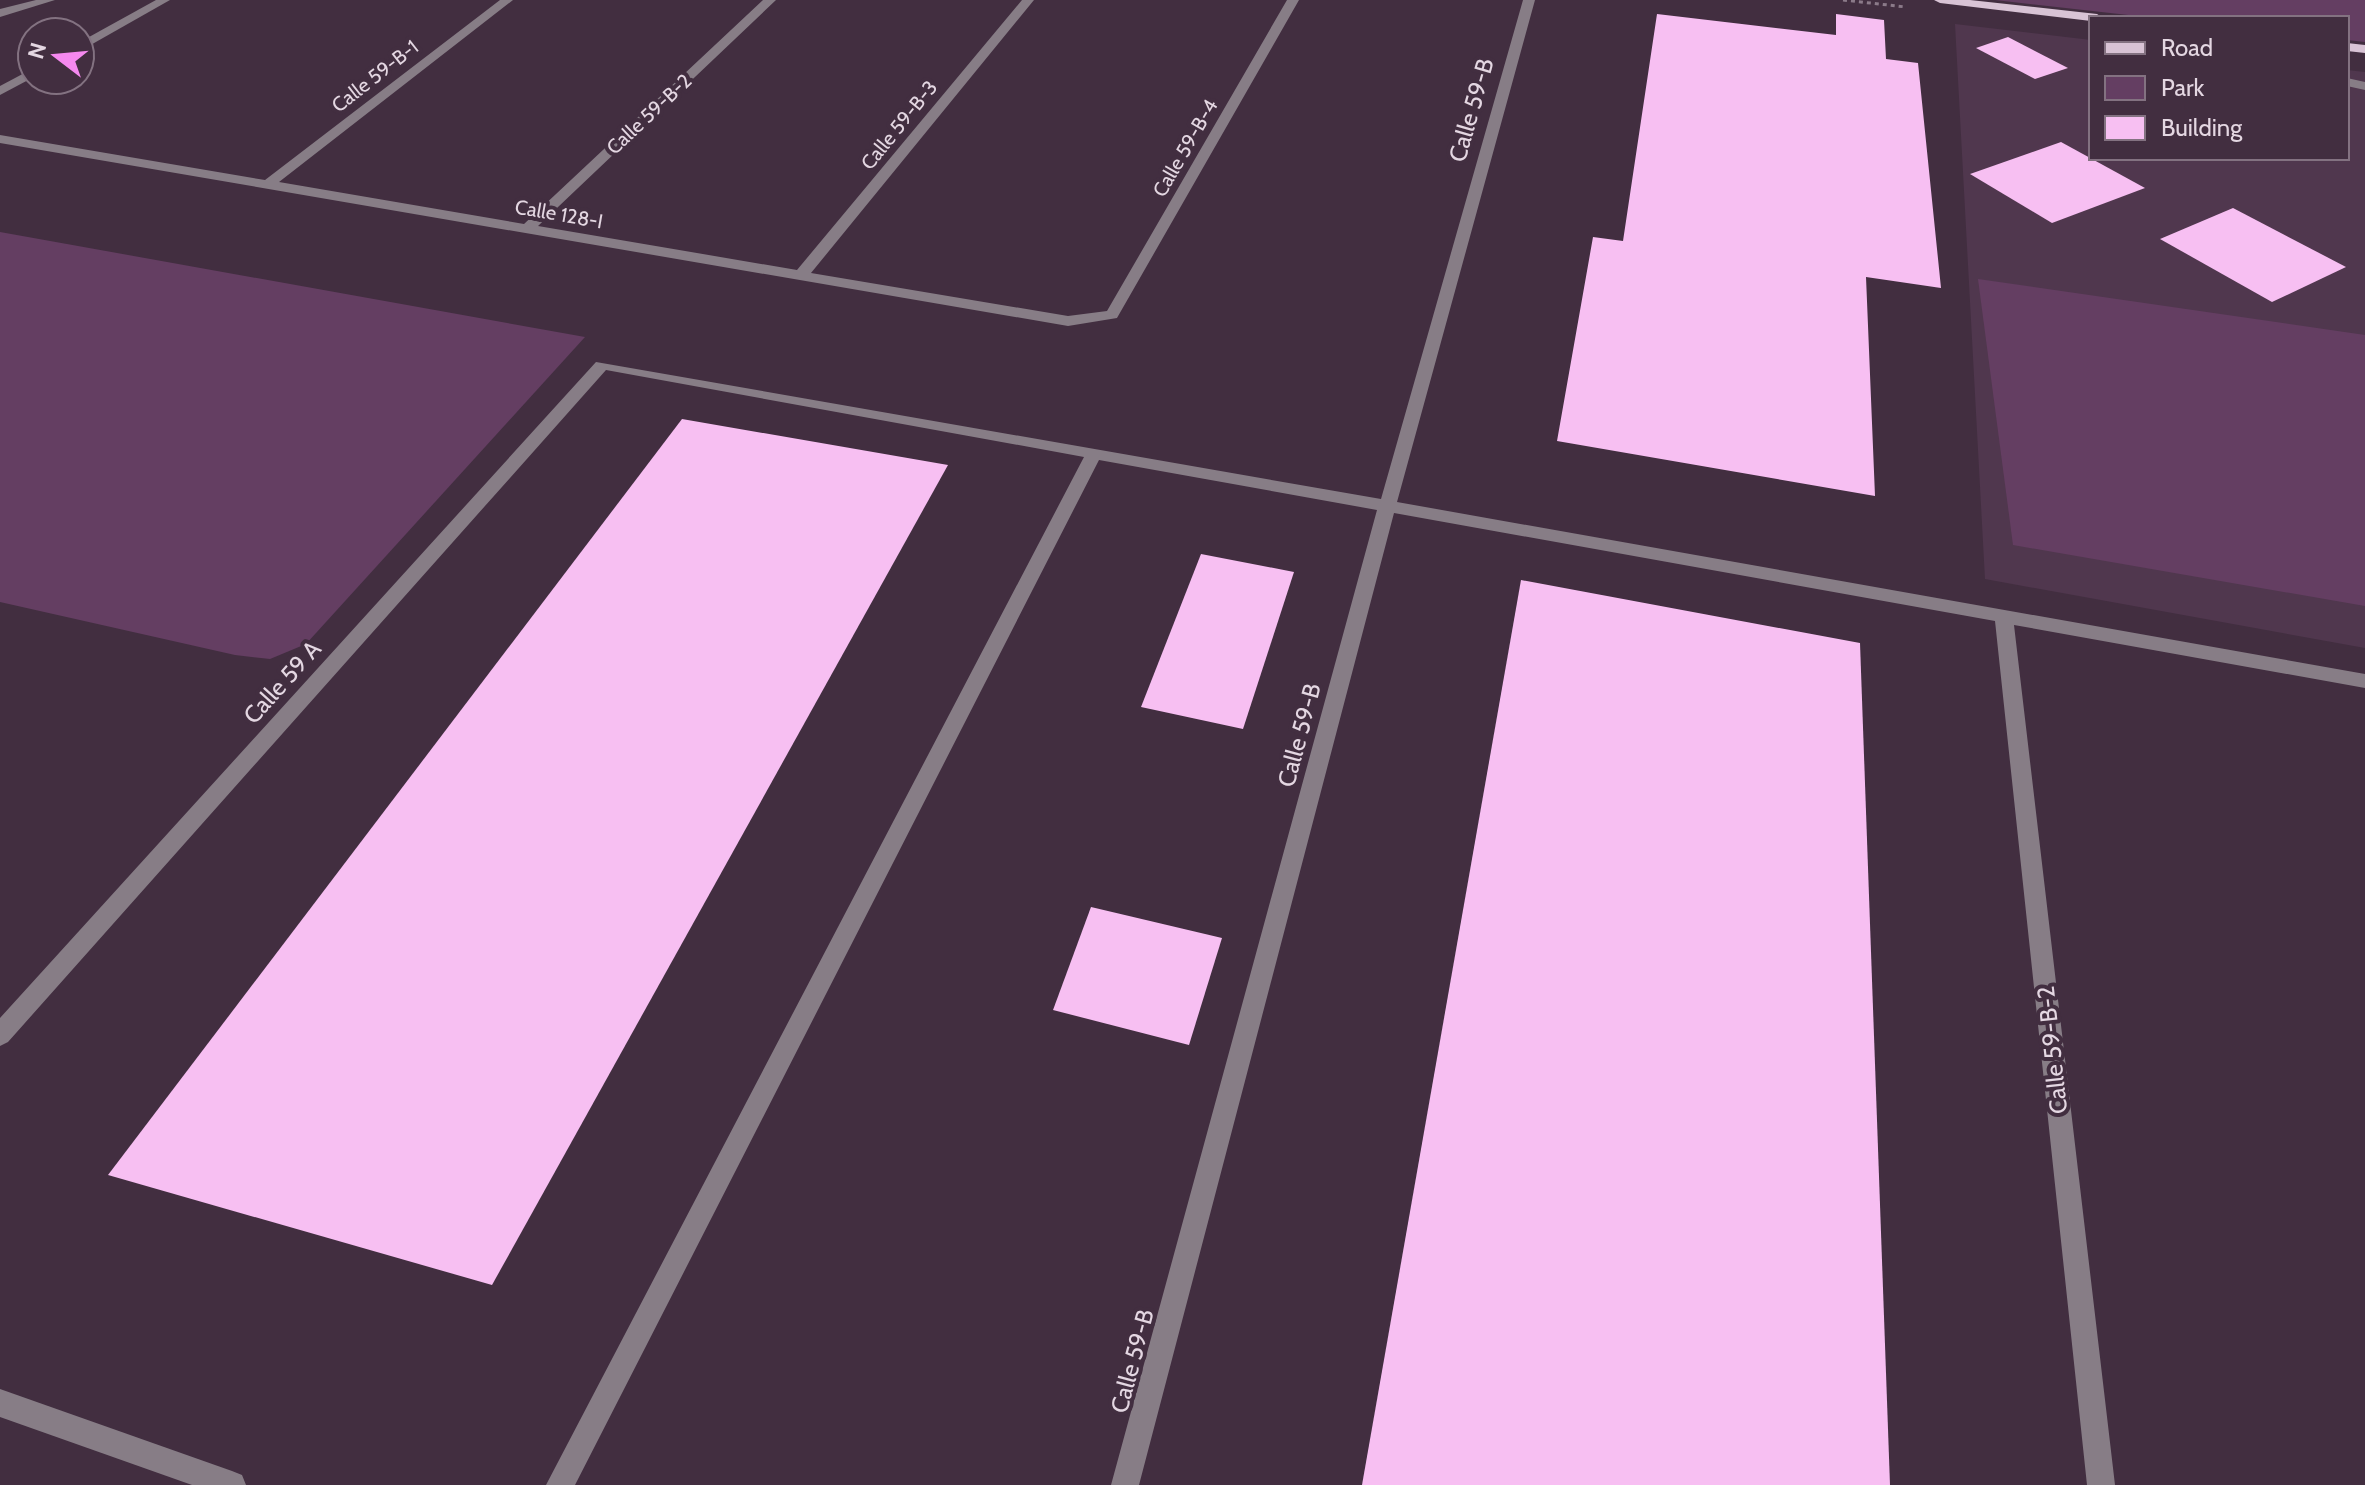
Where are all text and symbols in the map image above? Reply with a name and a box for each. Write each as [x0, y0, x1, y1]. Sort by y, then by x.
north arrow [16, 16, 96, 96]
legend [2089, 16, 2349, 160]
text: Road [2161, 33, 2213, 62]
street label: Calle 59-B-1 [327, 35, 423, 117]
text: N [22, 39, 52, 62]
street label: Calle 59-B [1442, 55, 1500, 165]
street label: Calle 59-B-2 [602, 69, 696, 159]
text: Park [2161, 73, 2204, 102]
street label: Calle 59-B-3 [856, 76, 942, 174]
street label: Calle 59-B-4 [1147, 95, 1223, 201]
text: Building [2161, 113, 2243, 142]
street label: Calle 128-I [513, 194, 605, 234]
street label: Calle 59 A [237, 634, 327, 730]
street label: Calle 59-B [1271, 680, 1327, 790]
street label: Calle 59-B-2 [2031, 985, 2073, 1115]
street label: Calle 59-B [1104, 1306, 1160, 1416]

